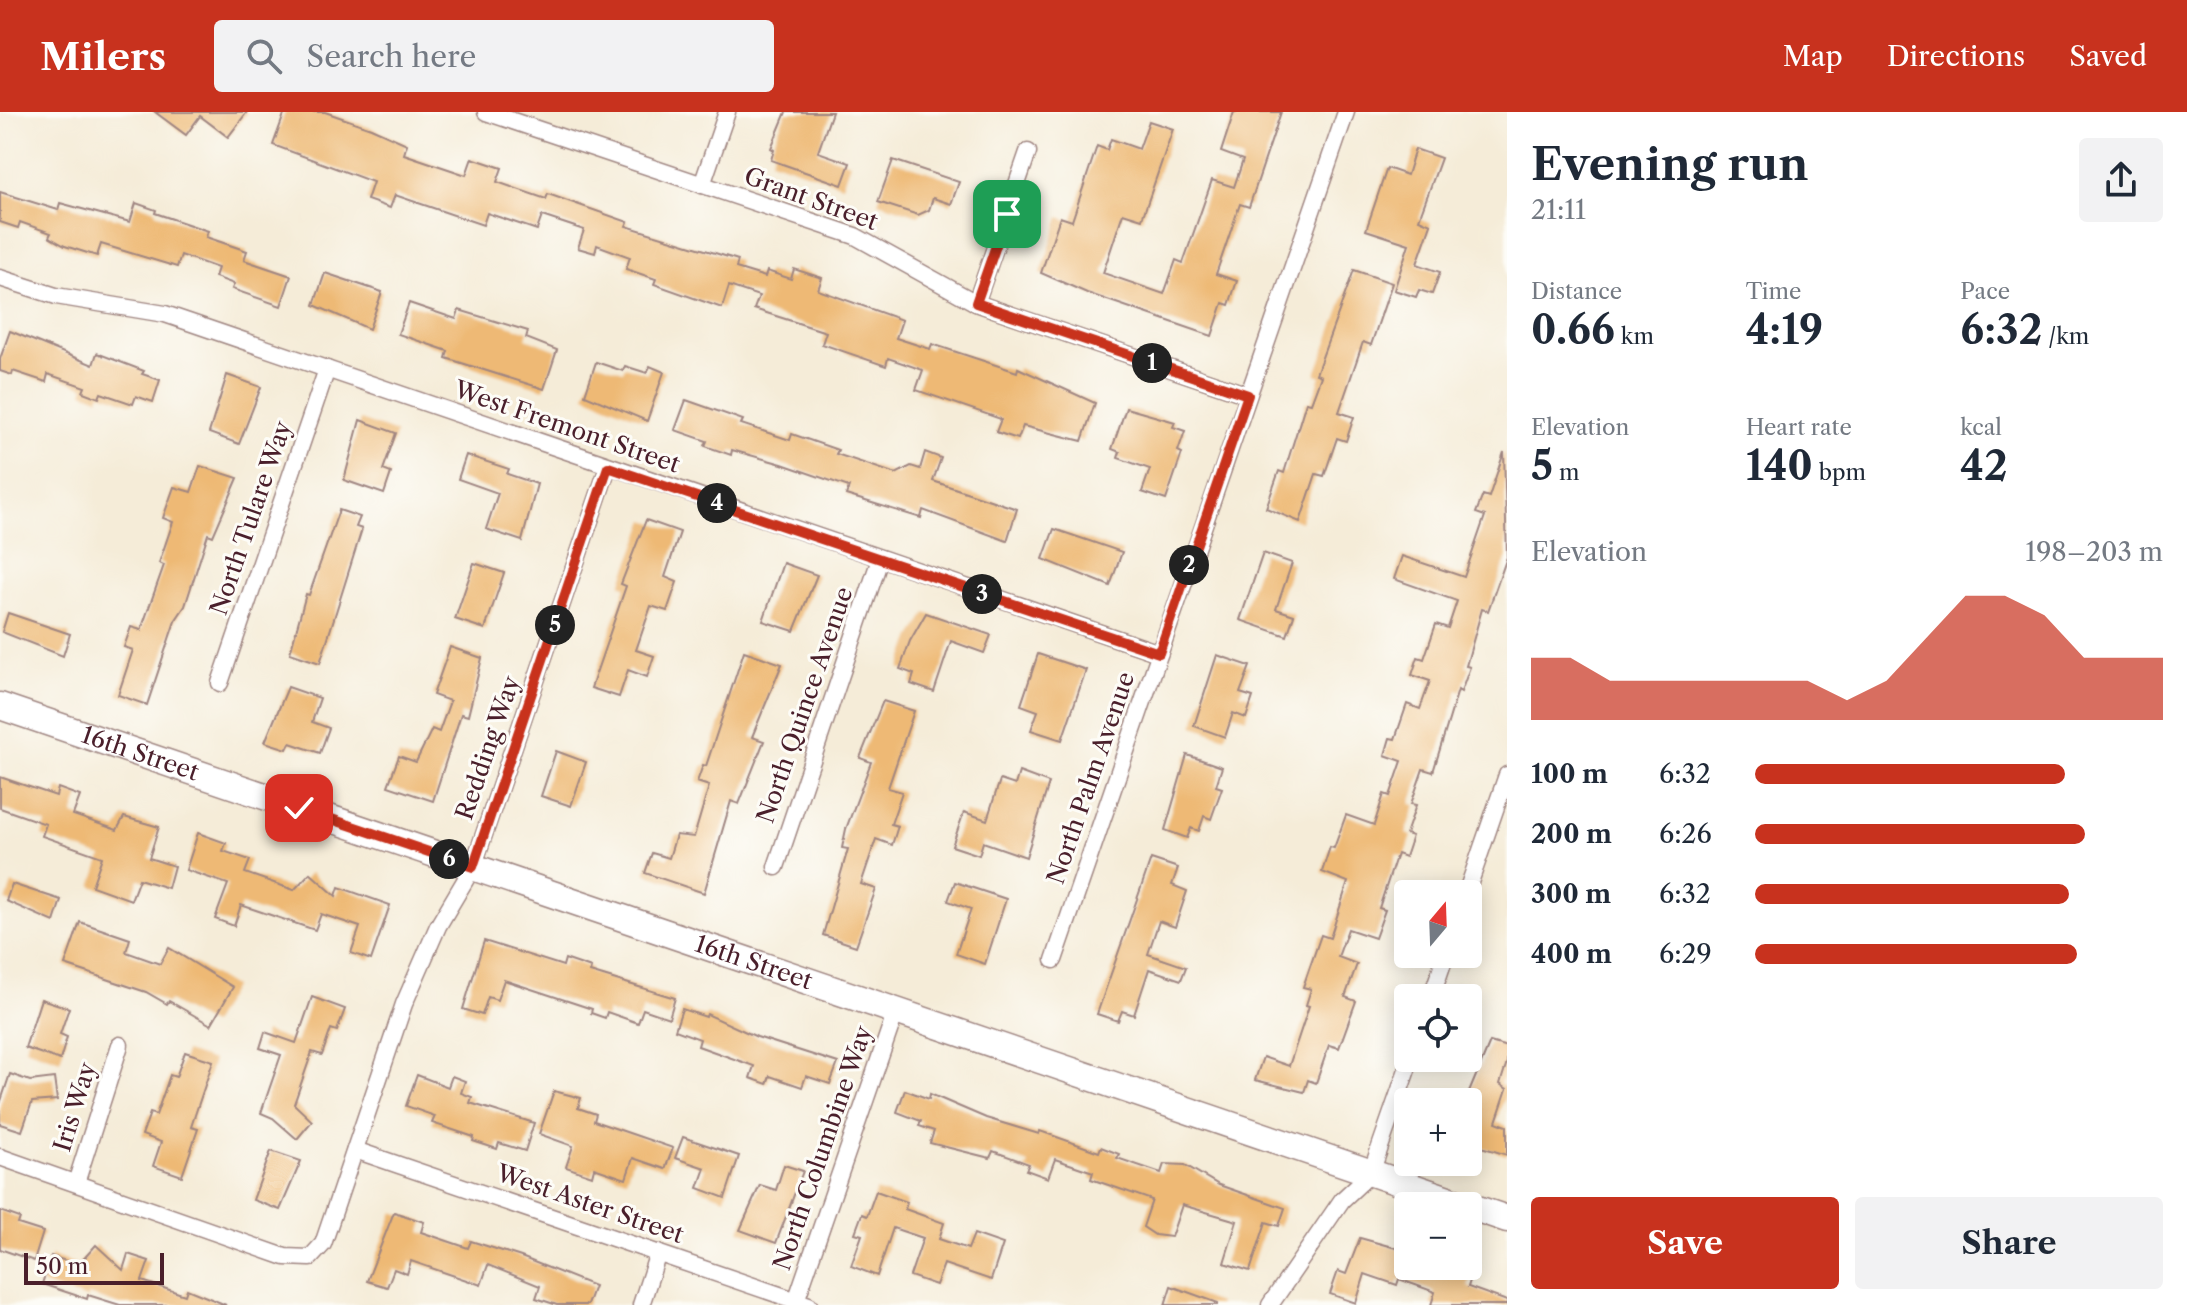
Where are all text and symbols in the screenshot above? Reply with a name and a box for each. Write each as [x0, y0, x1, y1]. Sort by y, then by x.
search box [214, 20, 774, 92]
text: Milers [40, 33, 166, 80]
icon: search [242, 34, 286, 78]
text: Search here [306, 38, 476, 75]
text: Map [1783, 39, 1843, 73]
text: Directions [1887, 39, 2025, 73]
text: Saved [2069, 39, 2147, 73]
text: Evening run [1531, 137, 1808, 191]
button: share [2079, 138, 2163, 222]
street label: Grant Street [740, 161, 882, 236]
pin [973, 180, 1041, 248]
icon: arrive [985, 192, 1029, 236]
text: 21:11 [1531, 194, 1586, 226]
text: Distance [1531, 278, 1622, 305]
text: Time [1746, 278, 1801, 305]
text: Pace [1960, 278, 2010, 305]
text: 0.66 [1531, 305, 1615, 354]
text: 4:19 [1746, 305, 1823, 354]
text: 6:32 [1960, 305, 2042, 354]
text: km [1615, 323, 1654, 350]
text: /km [2042, 323, 2089, 350]
pin: 1 [1132, 343, 1172, 383]
text: 1 [1147, 349, 1157, 376]
street label: West Fremont Street [450, 374, 684, 479]
text: Elevation [1531, 414, 1629, 441]
text: Heart rate [1746, 414, 1852, 441]
text: kcal [1960, 414, 2002, 441]
street label: North Tulare Way [204, 416, 298, 619]
text: 5 [1531, 441, 1553, 490]
text: 140 [1746, 441, 1813, 490]
text: 42 [1960, 441, 2008, 490]
text: m [1553, 459, 1579, 486]
text: bpm [1813, 459, 1866, 486]
pin: 4 [697, 483, 737, 523]
text: 4 [710, 489, 724, 516]
text: Elevation [1531, 536, 1647, 568]
text: 198–203 m [2025, 536, 2163, 568]
pin: 2 [1169, 545, 1209, 585]
text: 2 [1183, 551, 1196, 578]
pin: 3 [962, 574, 1002, 614]
text: 3 [976, 580, 988, 607]
street label: North Quince Avenue [750, 583, 859, 827]
pin: 5 [535, 605, 575, 645]
text: 5 [549, 611, 561, 638]
street label: North Palm Avenue [1041, 668, 1140, 888]
street label: Redding Way [449, 672, 526, 824]
street label: 16th Street [78, 720, 203, 787]
text: 100 m [1531, 758, 1608, 790]
text: 6:32 [1659, 758, 1711, 790]
pin [265, 774, 333, 842]
icon: check [277, 786, 321, 830]
text: 200 m [1531, 818, 1612, 850]
text: 6:26 [1659, 818, 1712, 850]
pin: 6 [429, 839, 469, 879]
text: 6 [442, 845, 456, 872]
text: 300 m [1531, 878, 1611, 910]
text: 6:32 [1659, 878, 1711, 910]
north arrow [1394, 880, 1482, 968]
map controls [1394, 880, 1482, 1280]
street label: 16th Street [691, 929, 817, 996]
text: 400 m [1531, 938, 1612, 970]
text: 6:29 [1659, 938, 1712, 970]
button: locate [1394, 984, 1482, 1072]
street label: North Columbine Way [767, 1021, 878, 1274]
street label: Iris Way [47, 1058, 102, 1155]
button: + [1394, 1088, 1482, 1176]
street label: West Aster Street [492, 1158, 688, 1249]
button: − [1394, 1192, 1482, 1280]
button: Save [1531, 1197, 1839, 1289]
button: Share [1855, 1197, 2163, 1289]
scale bar [24, 1249, 164, 1285]
text: 50 m [36, 1253, 88, 1280]

